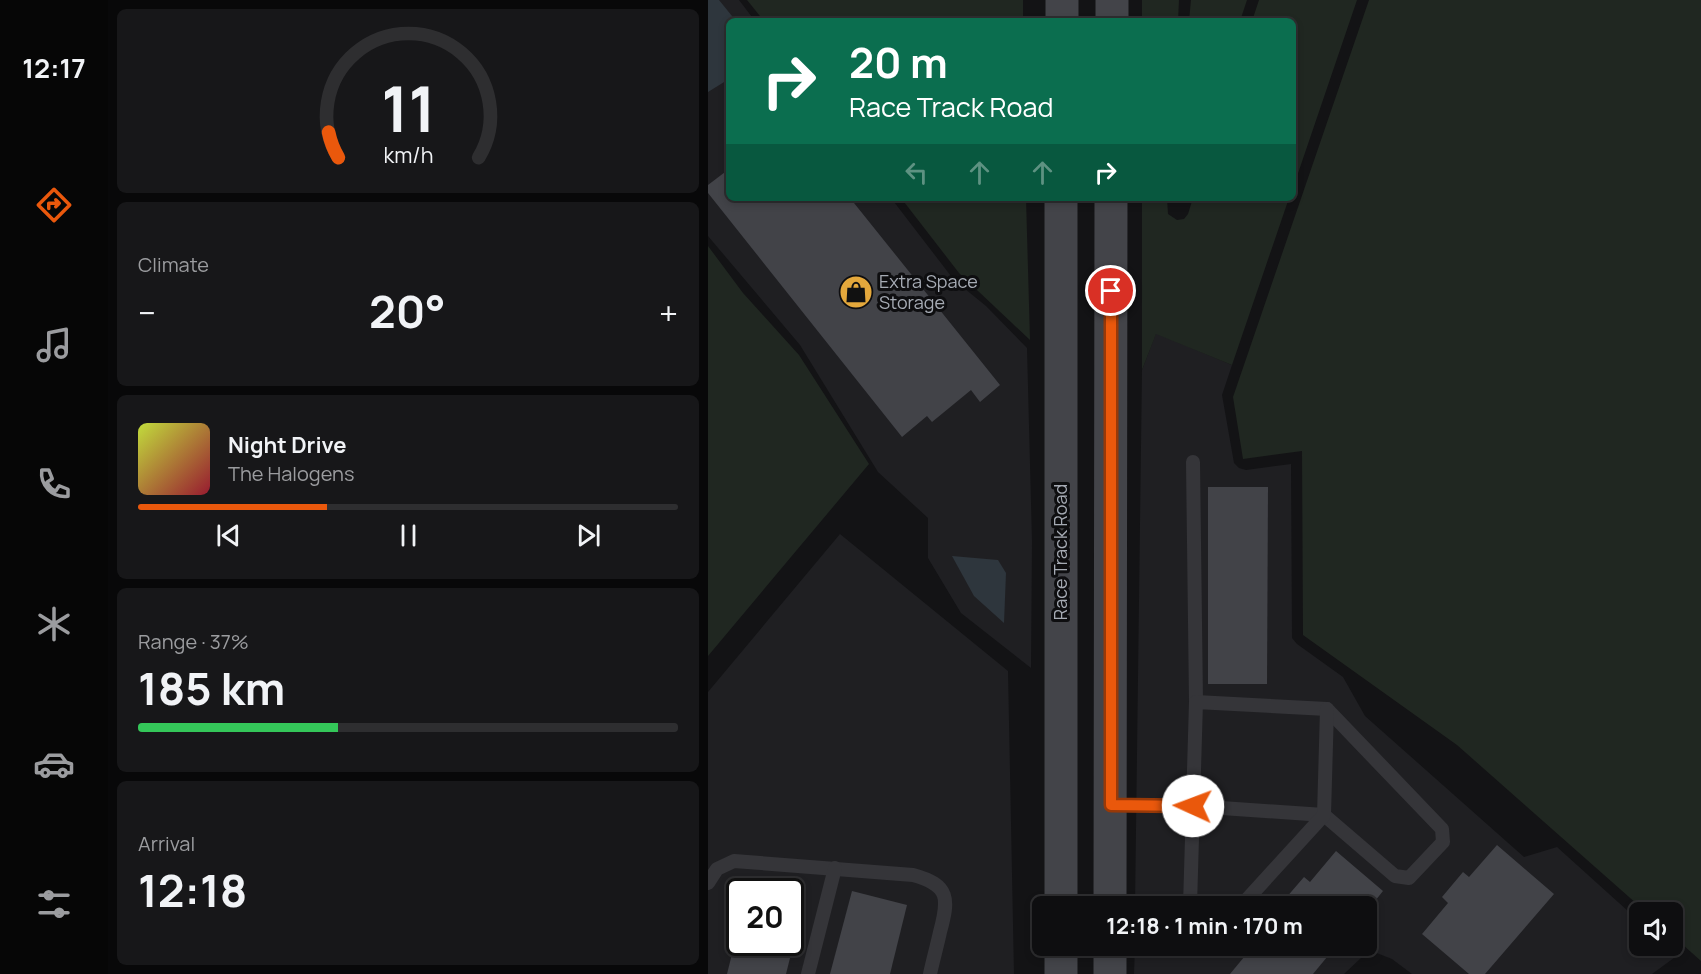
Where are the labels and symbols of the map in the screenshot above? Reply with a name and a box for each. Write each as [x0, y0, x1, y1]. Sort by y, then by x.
pin [1085, 265, 1136, 316]
place label: Extra Space Storage [879, 269, 978, 314]
shop icon: Extra Space Storage [838, 274, 874, 310]
street label: Race Track Road [1048, 484, 1072, 620]
position arrow [1161, 774, 1225, 838]
speed limit sign: 20 [726, 878, 804, 956]

